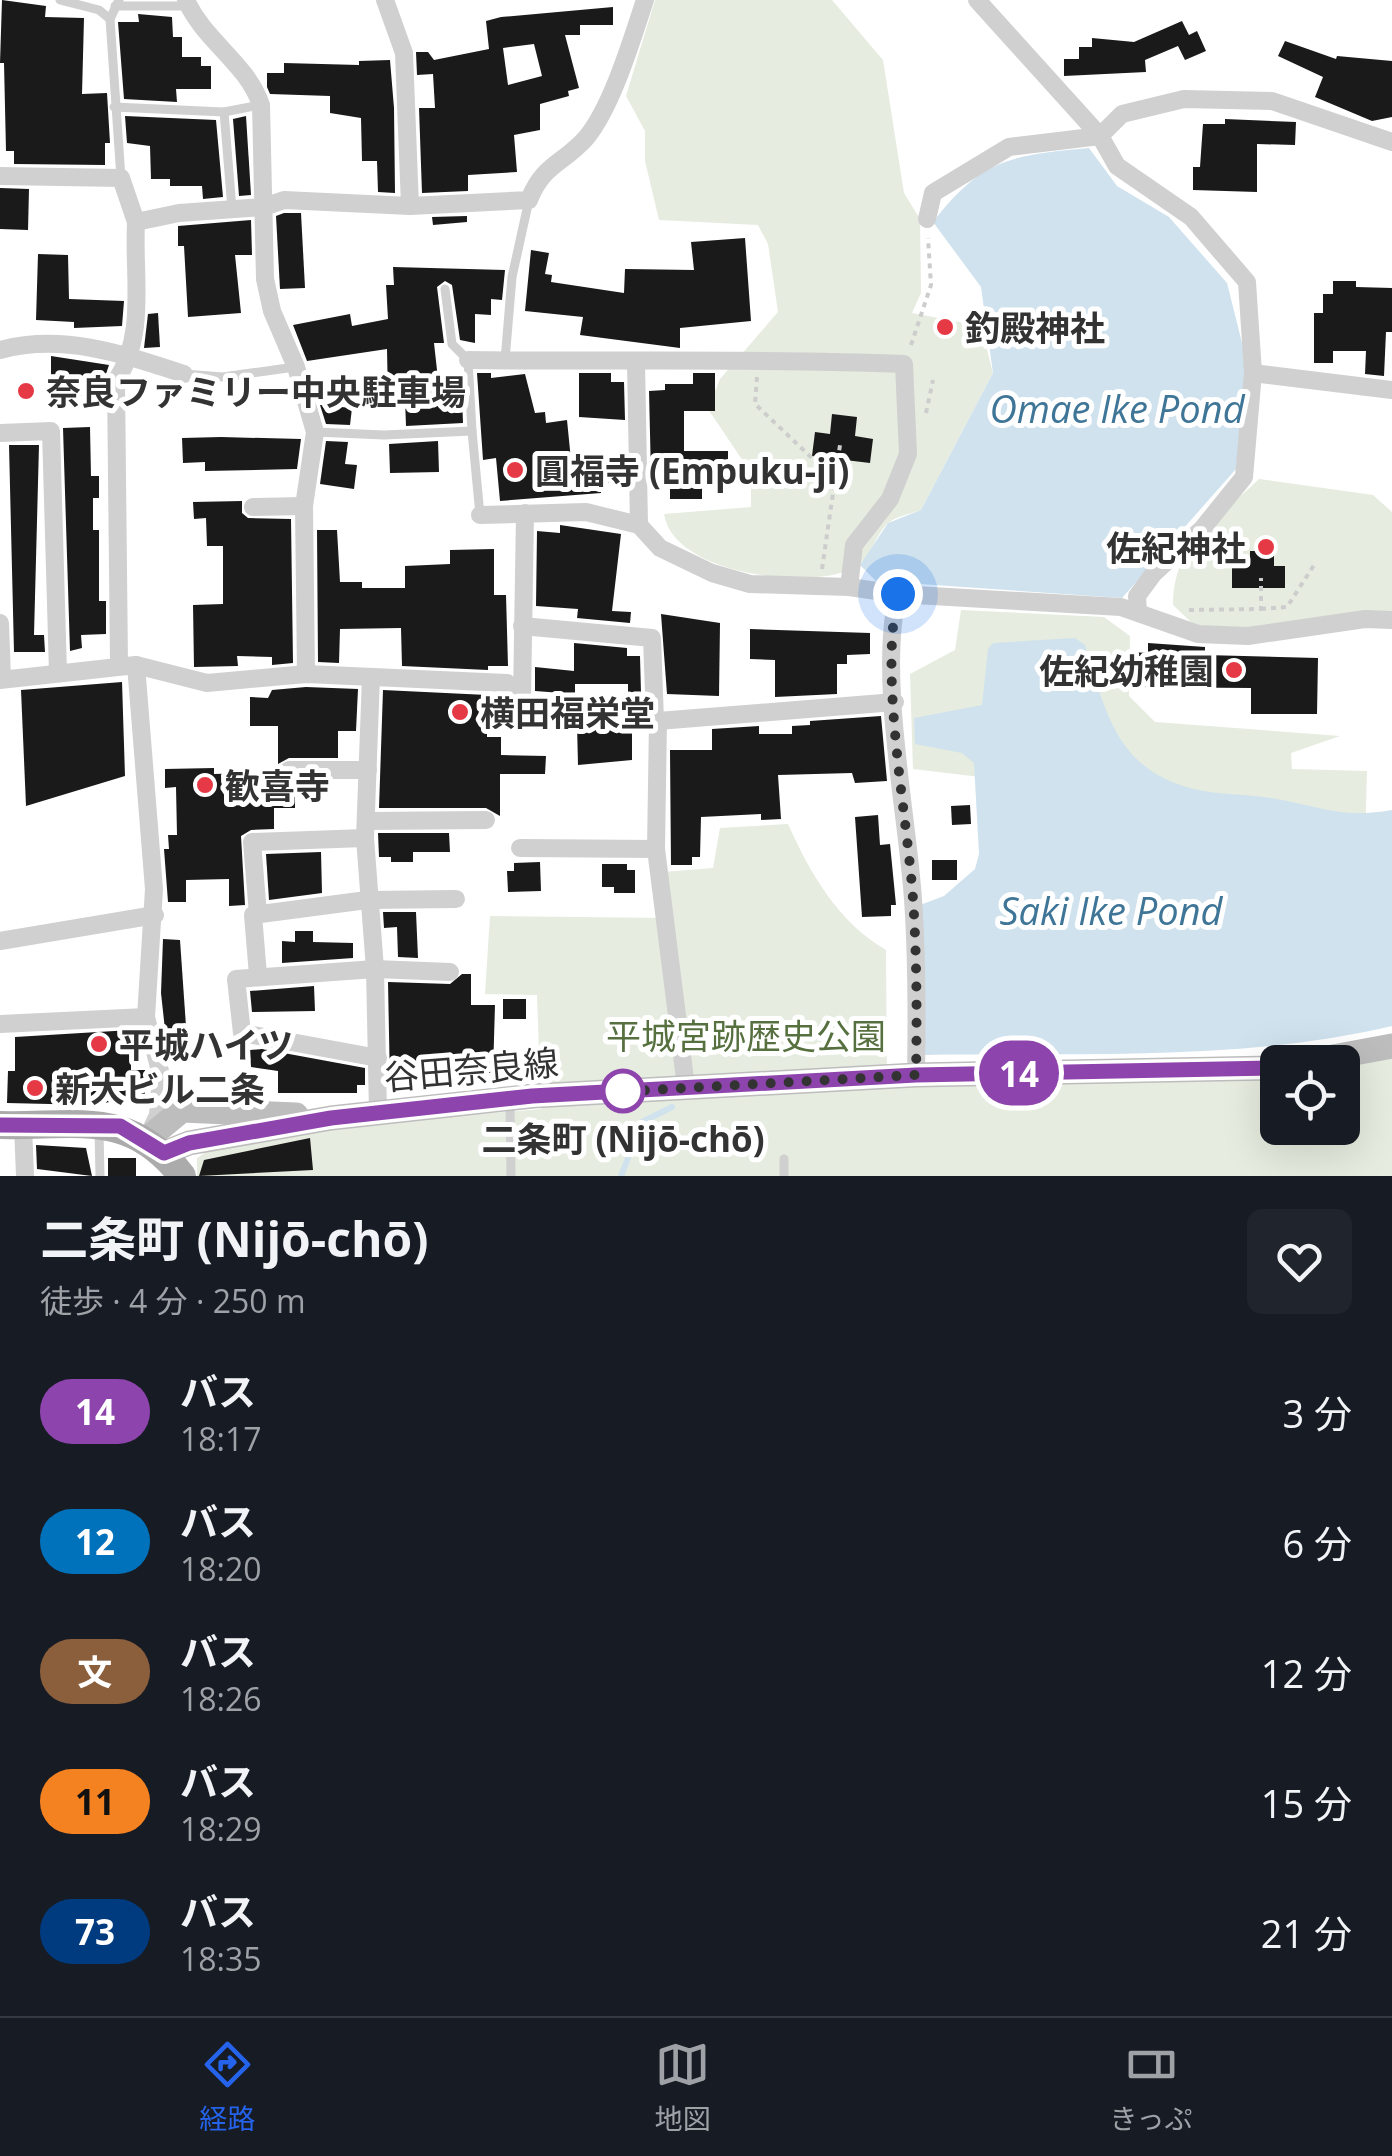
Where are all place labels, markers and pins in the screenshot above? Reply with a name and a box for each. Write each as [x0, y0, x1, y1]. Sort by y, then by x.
place label: 釣殿神社 [965, 304, 1105, 351]
marker: 釣殿神社 [934, 316, 956, 338]
place label: 奈良ファミリー中央駐車場 [46, 368, 466, 415]
marker: 奈良ファミリー中央駐車場 [15, 380, 37, 402]
place label: 圓福寺 (Empuku-ji) [535, 447, 849, 494]
marker: 圓福寺 (Empuku-ji) [504, 459, 526, 481]
place label: 佐紀神社 [1106, 524, 1246, 571]
marker: 佐紀神社 [1255, 536, 1277, 558]
place label: 佐紀幼稚園 [1039, 647, 1214, 694]
marker: 佐紀幼稚園 [1223, 659, 1245, 681]
place label: 横田福栄堂 [480, 689, 655, 736]
marker: 横田福栄堂 [449, 701, 471, 723]
place label: 歓喜寺 [225, 762, 330, 809]
marker: 歓喜寺 [194, 774, 216, 796]
place label: 平城ハイツ [119, 1021, 293, 1068]
marker: 平城ハイツ [88, 1033, 110, 1055]
place label: 新大ビル二条 [55, 1065, 265, 1112]
marker: 二条町 (Nijō-chō) [602, 1070, 644, 1112]
marker: 新大ビル二条 [24, 1077, 46, 1099]
place label: 二条町 (Nijō-chō) [481, 1115, 765, 1162]

